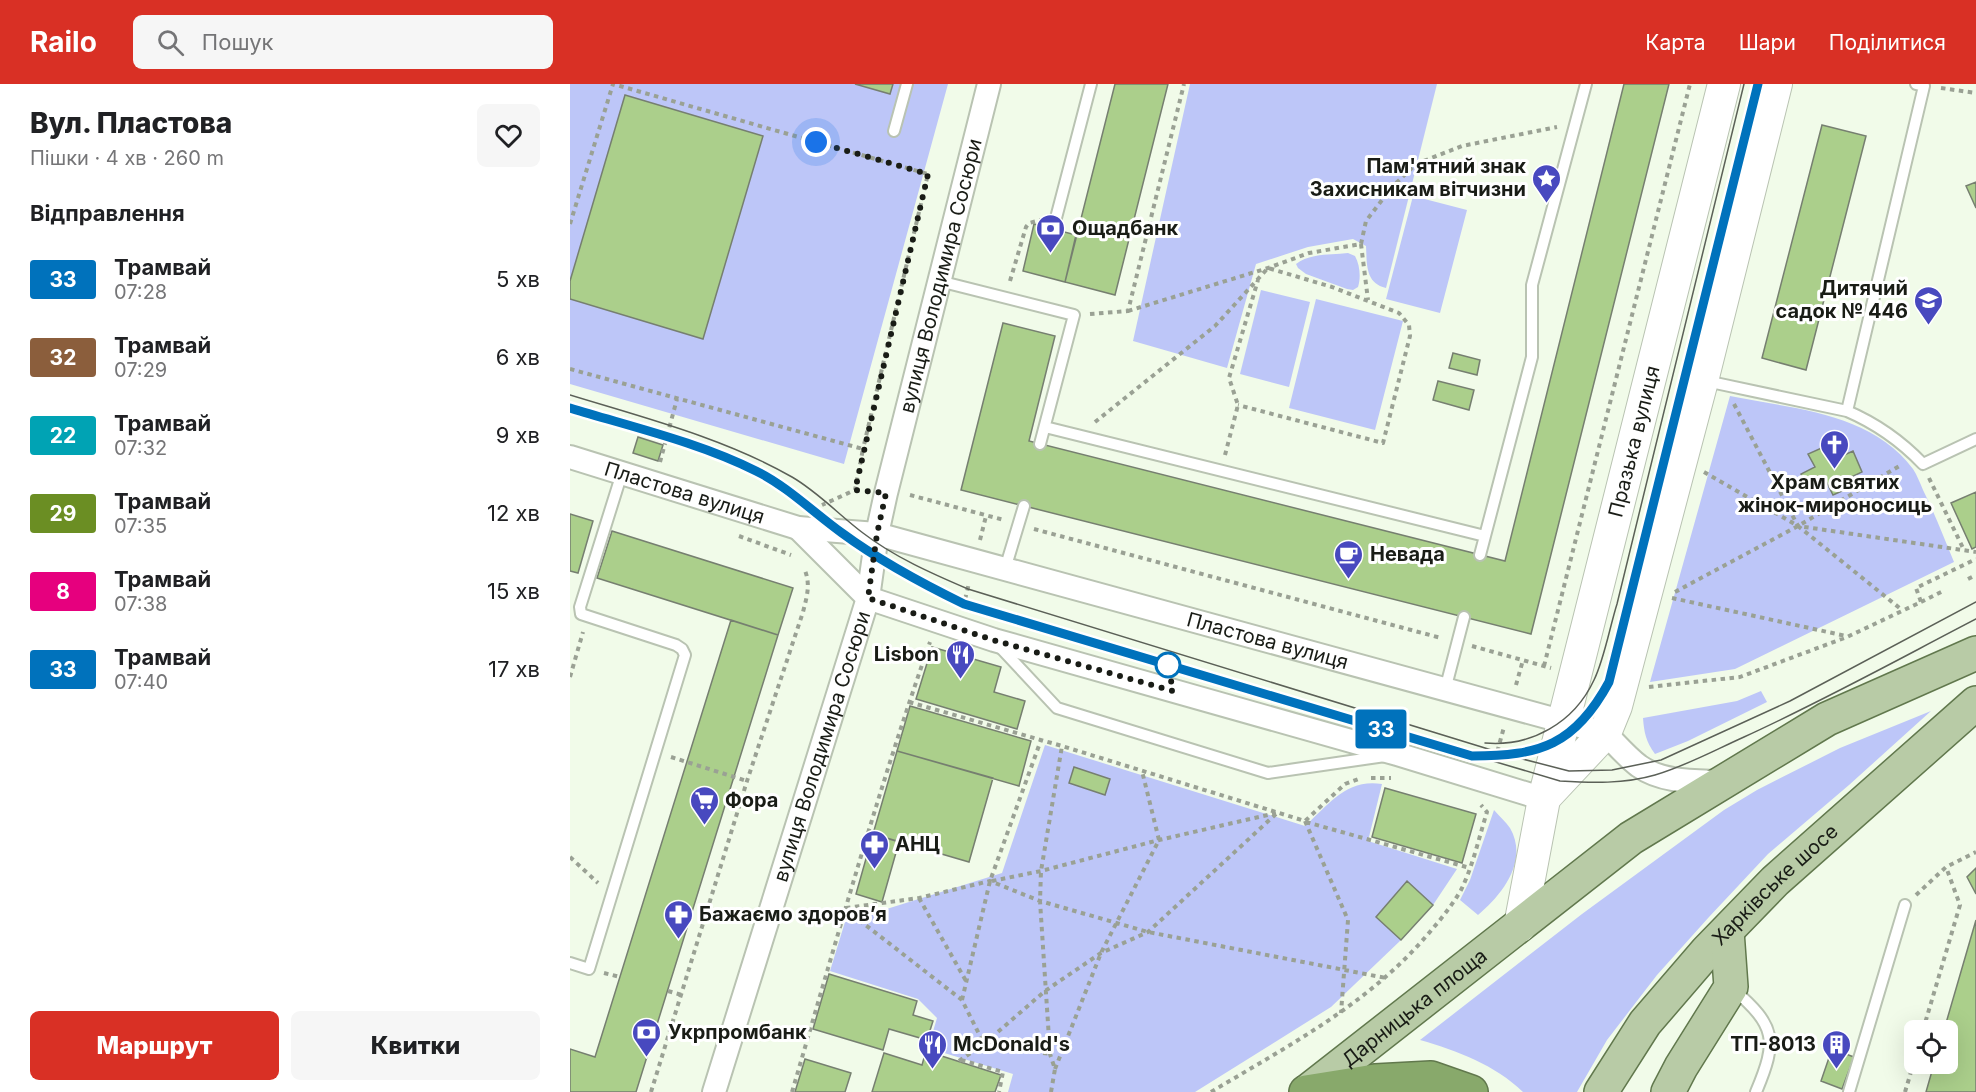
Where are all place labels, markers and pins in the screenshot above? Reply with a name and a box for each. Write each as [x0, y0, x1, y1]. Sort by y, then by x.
place label: Пам'ятний знак Захисникам вітчизни [1310, 154, 1526, 201]
place icon: Пам'ятний знак Захисникам вітчизни [1531, 162, 1563, 204]
bank icon: Ощадбанк [1035, 212, 1067, 254]
place label: Ощадбанк [1072, 216, 1179, 240]
place label: Дитячий садок № 446 [1776, 276, 1908, 323]
school or university icon: Дитячий садок № 446 [1913, 284, 1945, 326]
church icon: Храм святих жінок-мироносиць [1819, 428, 1851, 470]
place label: Храм святих жінок-мироносиць [1738, 470, 1932, 517]
cafe icon: Невада [1333, 538, 1365, 580]
place label: Невада [1370, 542, 1445, 566]
restaurant icon: Lisbon [944, 638, 976, 680]
place label: Lisbon [874, 642, 939, 666]
unlabelled marker [1155, 652, 1181, 678]
supermarket icon: Фора [688, 784, 720, 826]
place label: Фора [725, 788, 778, 812]
pharmacy icon: АНЦ [858, 828, 890, 870]
place label: АНЦ [895, 832, 940, 856]
pharmacy icon: Бажаємо здоровʼя [662, 898, 694, 940]
place label: Бажаємо здоровʼя [699, 902, 887, 926]
bank icon: Укрпромбанк [631, 1016, 663, 1058]
place label: Укрпромбанк [668, 1020, 807, 1044]
restaurant icon: McDonald's [916, 1028, 948, 1070]
building icon: ТП-8013 [1821, 1028, 1853, 1070]
place label: McDonald's [953, 1032, 1070, 1056]
place label: ТП-8013 [1730, 1032, 1816, 1056]

